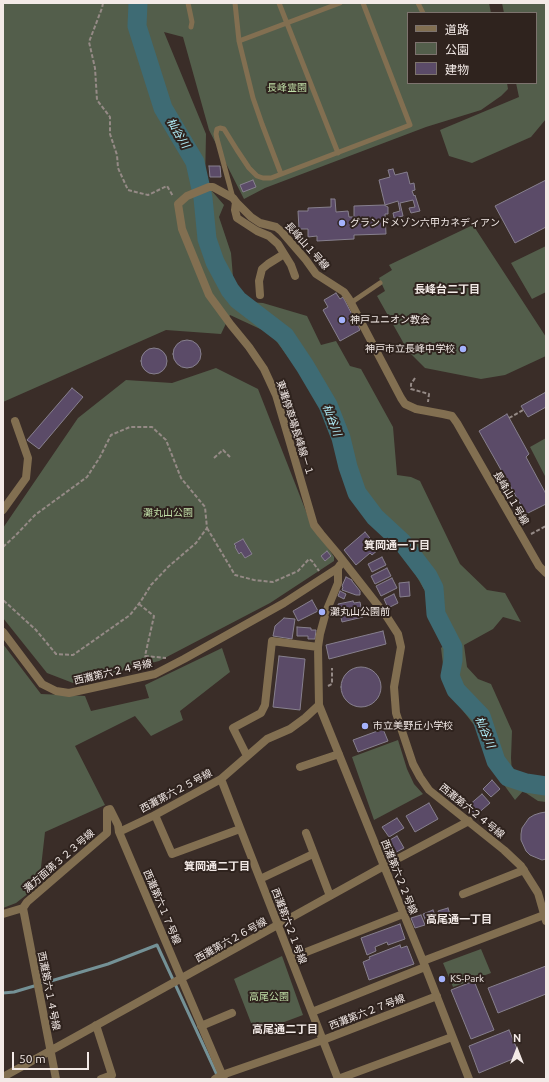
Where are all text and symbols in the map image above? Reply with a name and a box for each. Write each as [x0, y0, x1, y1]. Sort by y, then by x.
legend [407, 12, 537, 84]
text: 道路 [445, 23, 469, 36]
text: 公園 [445, 43, 469, 56]
text: 建物 [445, 63, 469, 76]
park label: 長峰霊園 [267, 82, 307, 94]
water label: 杣谷川 [164, 115, 192, 151]
place label: グランドメゾン六甲カネディアン [350, 217, 500, 229]
marker: グランドメゾン六甲カネディアン [337, 218, 347, 228]
street label: 長峰山１号線 [282, 220, 332, 272]
district label: 長峰台二丁目 [414, 282, 480, 296]
place label: 神戸ユニオン教会 [350, 314, 430, 326]
marker: 神戸ユニオン教会 [337, 315, 347, 325]
place label: 神戸市立長峰中学校 [365, 343, 455, 355]
marker: 神戸市立長峰中学校 [458, 344, 468, 354]
street label: 東灘停車場長峰線－１ [274, 379, 316, 477]
water label: 杣谷川 [320, 402, 344, 438]
street label: 長峰山１号線 [491, 469, 531, 527]
park label: 灘丸山公園 [143, 507, 193, 519]
district label: 箕岡通一丁目 [364, 538, 430, 552]
place label: 灘丸山公園前 [330, 606, 390, 618]
marker: 灘丸山公園前 [317, 607, 327, 617]
street label: 西灘第六２４号線 [73, 657, 153, 687]
water label: 杣谷川 [472, 714, 498, 750]
place label: 市立美野丘小学校 [373, 720, 453, 732]
marker: 市立美野丘小学校 [360, 721, 370, 731]
street label: 西灘第六２５号線 [138, 767, 214, 815]
street label: 西灘第六２４号線 [437, 781, 507, 841]
street label: 灘方面第３２３号線 [21, 827, 97, 895]
street label: 西灘第六２２号線 [378, 838, 420, 916]
district label: 箕岡通二丁目 [184, 859, 250, 873]
street label: 西灘第六１７号線 [141, 868, 183, 946]
street label: 西灘第六２１号線 [269, 887, 309, 965]
district label: 高尾通一丁目 [426, 912, 492, 926]
street label: 西灘第六２６号線 [193, 915, 269, 965]
street label: 西灘第六１４号線 [35, 951, 63, 1031]
place label: KS-Park [450, 973, 484, 985]
marker: KS-Park [437, 974, 447, 984]
park label: 高尾公園 [249, 991, 289, 1003]
street label: 西灘第六２７号線 [328, 992, 406, 1032]
district label: 高尾通二丁目 [252, 1022, 318, 1036]
north arrow [497, 1030, 537, 1070]
text: N [513, 1032, 521, 1044]
scale bar [14, 1044, 91, 1070]
text: 50 m [19, 1052, 46, 1065]

